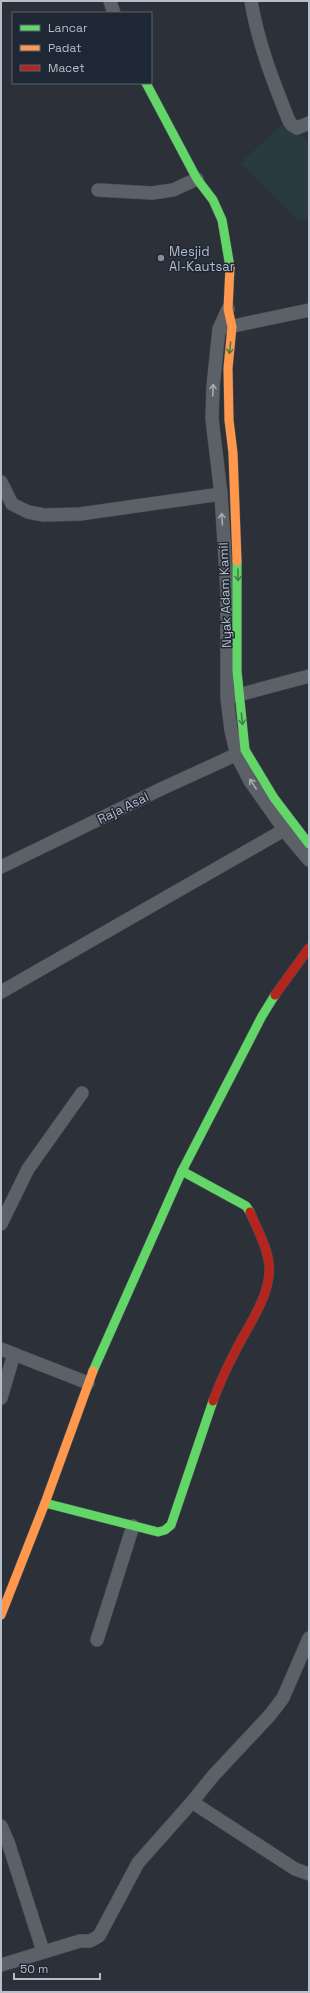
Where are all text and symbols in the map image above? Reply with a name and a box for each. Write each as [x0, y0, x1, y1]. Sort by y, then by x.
legend [12, 12, 152, 84]
text: Lancar [48, 20, 88, 36]
text: Padat [48, 40, 82, 56]
text: Macet [48, 60, 85, 76]
place label: Mesjid Al-Kautsar [169, 243, 235, 275]
marker: Mesjid Al-Kautsar [156, 253, 166, 263]
one-way arrow [226, 341, 234, 354]
one-way arrow [209, 384, 217, 397]
one-way arrow [219, 513, 226, 526]
street label: Nyak Adam Kamil [215, 542, 235, 648]
one-way arrow [234, 568, 242, 581]
one-way arrow [238, 712, 246, 725]
one-way arrow [248, 778, 256, 790]
street label: Raja Asal [94, 788, 152, 828]
scale bar [14, 1955, 100, 1981]
text: 50 m [20, 1961, 48, 1977]

